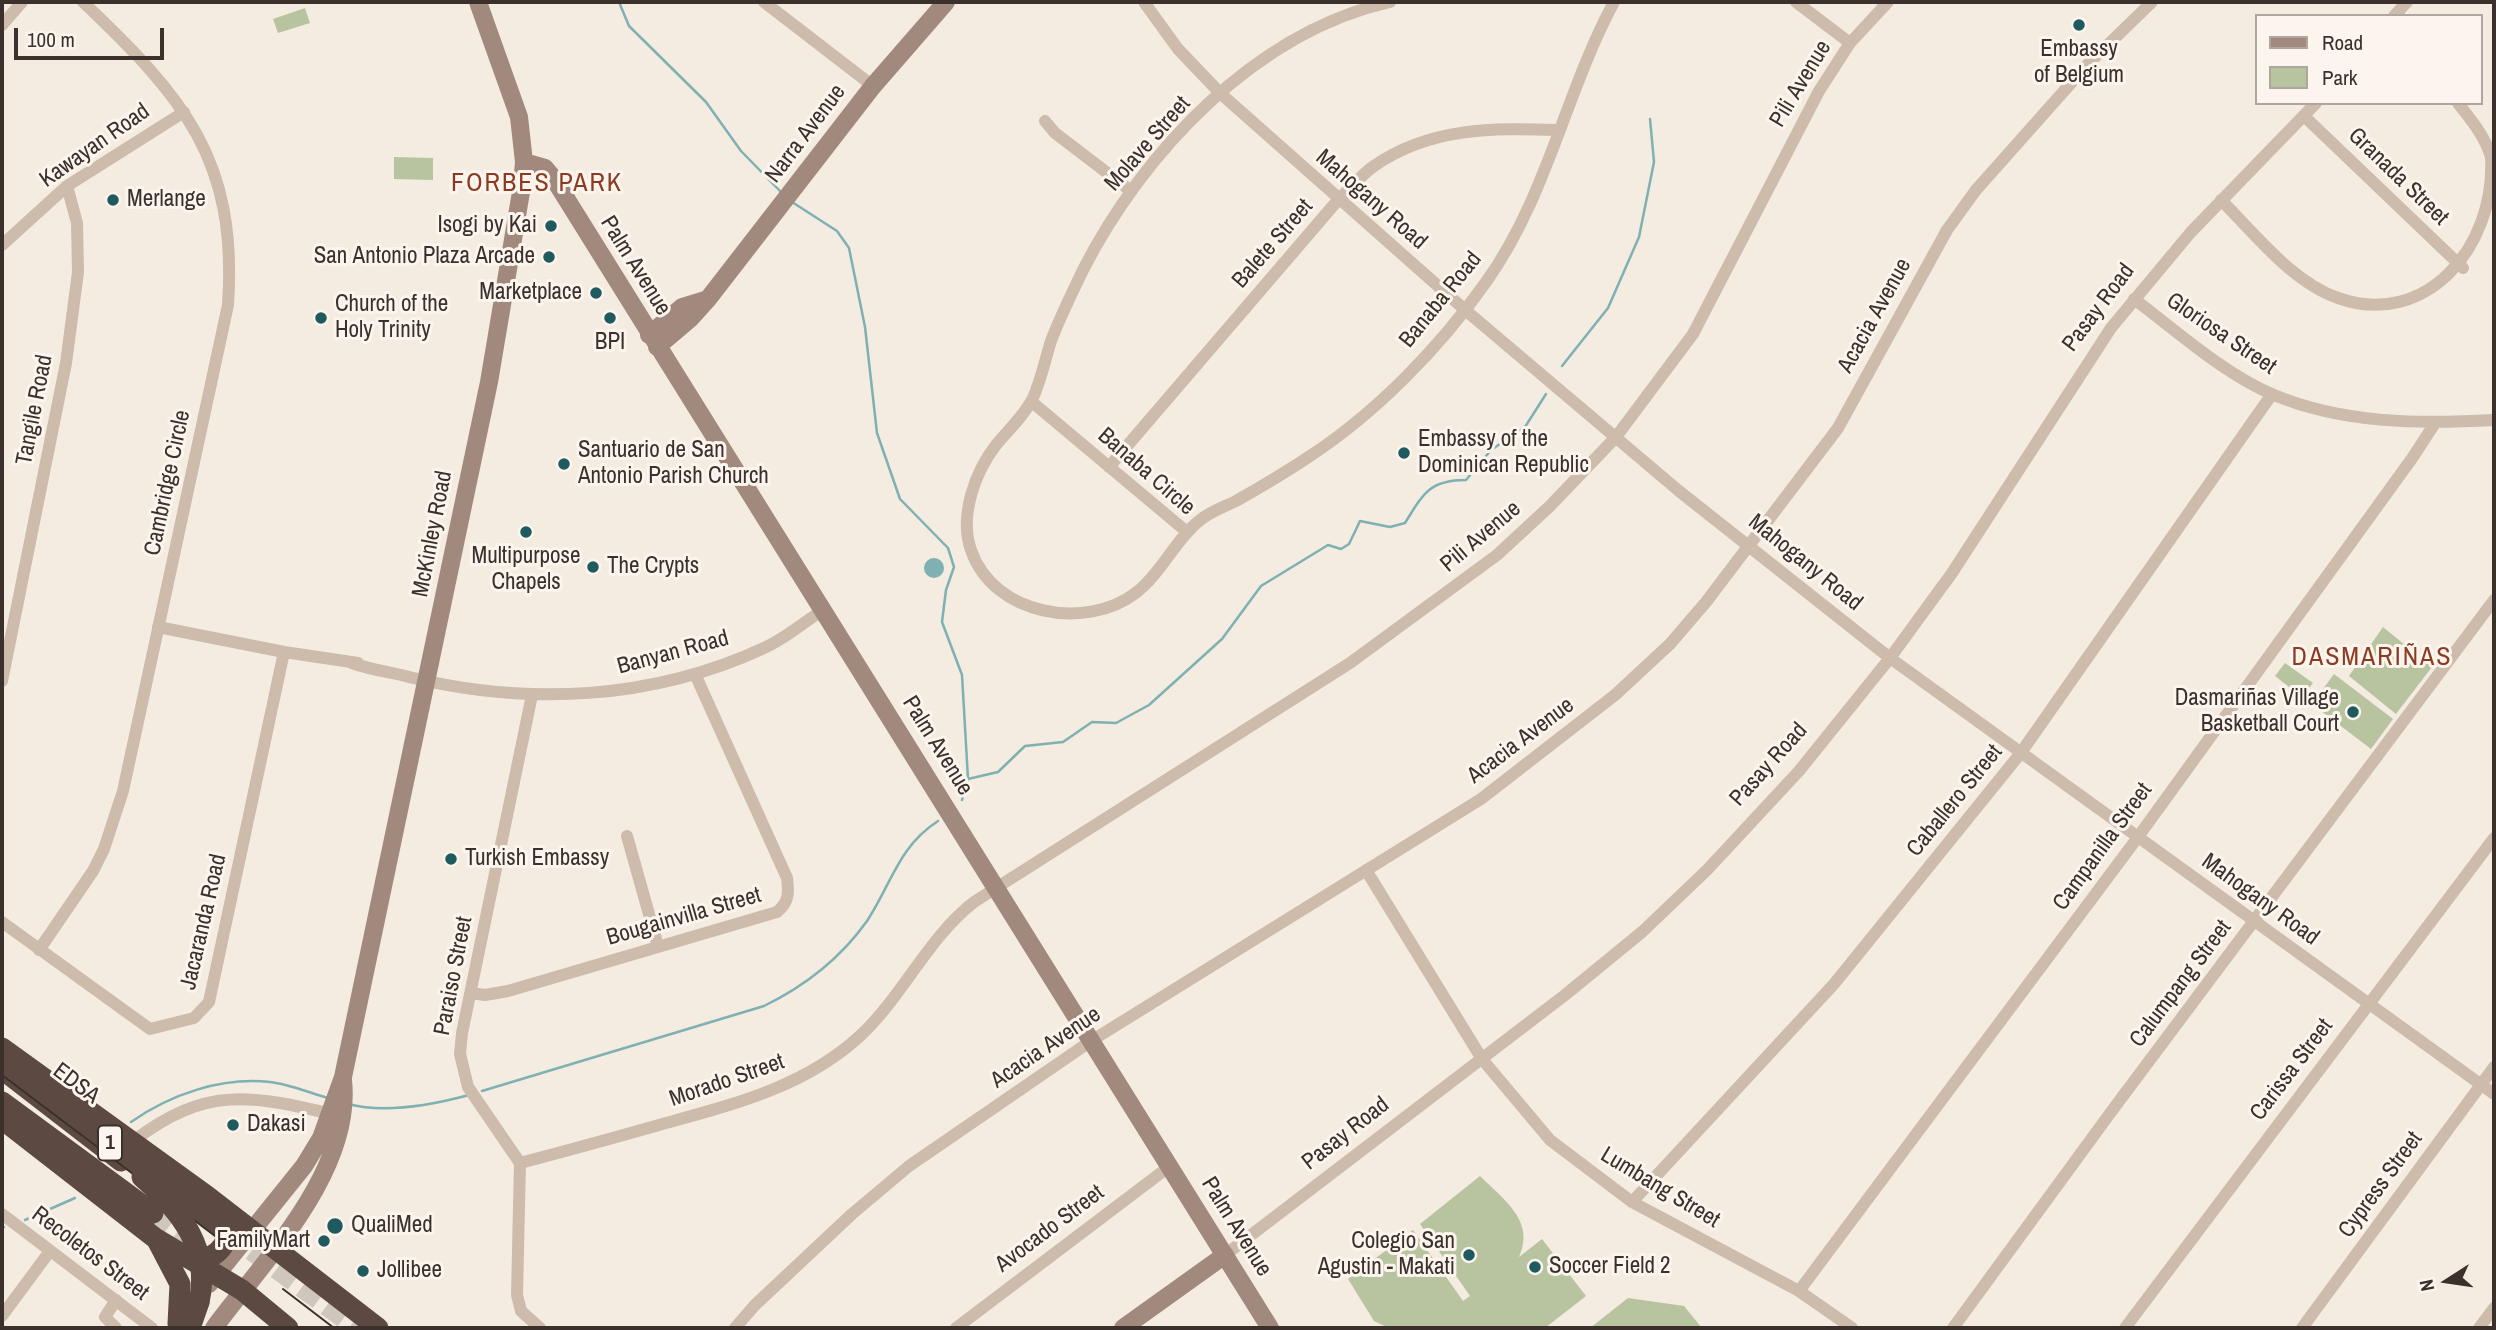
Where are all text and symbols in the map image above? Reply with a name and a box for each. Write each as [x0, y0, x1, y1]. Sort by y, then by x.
scale bar [18, 14, 168, 58]
legend [2254, 14, 2482, 105]
marker: Embassy of Belgium [2071, 17, 2087, 33]
text: 100 m [27, 25, 75, 54]
text: Road [2322, 28, 2363, 57]
street label: Pili Avenue [1764, 36, 1838, 132]
place label: Embassy of Belgium [2034, 36, 2124, 90]
text: Park [2322, 63, 2357, 92]
street label: Narra Avenue [760, 79, 852, 189]
street label: Molave Street [1099, 91, 1197, 197]
street label: Kawayan Road [35, 98, 155, 194]
street label: Granada Street [2342, 122, 2454, 232]
street label: Mahogany Road [1310, 144, 1432, 256]
district label: FORBES PARK [452, 168, 622, 200]
place label: Merlange [127, 186, 206, 214]
marker: Merlange [105, 192, 121, 208]
street label: Balete Street [1227, 194, 1319, 294]
street label: Palm Avenue [594, 211, 676, 321]
place label: Isogi by Kai [437, 212, 537, 240]
marker: Isogi by Kai [543, 218, 559, 234]
place label: San Antonio Plaza Arcade [314, 243, 535, 271]
street label: Banaba Road [1394, 246, 1488, 354]
marker: San Antonio Plaza Arcade [541, 249, 557, 265]
street label: Acacia Avenue [1832, 254, 1918, 378]
street label: Pasay Road [2057, 259, 2141, 357]
place label: Marketplace [479, 279, 582, 307]
marker: Marketplace [588, 285, 604, 301]
street label: Gloriosa Street [2161, 287, 2281, 381]
place label: Church of the Holy Trinity [335, 291, 448, 345]
marker: Church of the Holy Trinity [313, 310, 329, 326]
marker: BPI [602, 310, 618, 326]
place label: BPI [595, 329, 625, 357]
street label: Tangile Road [11, 353, 59, 467]
street label: Cambridge Circle [139, 408, 197, 558]
street label: Banaba Circle [1092, 422, 1200, 522]
place label: Embassy of the Dominican Republic [1418, 426, 1589, 480]
place label: Santuario de San Antonio Parish Church [578, 437, 769, 491]
marker: Embassy of the Dominican Republic [1396, 445, 1412, 461]
marker: Santuario de San Antonio Parish Church [556, 456, 572, 472]
street label: McKinley Road [407, 469, 459, 599]
street label: Pili Avenue [1435, 496, 1527, 578]
street label: Mahogany Road [1743, 509, 1867, 617]
marker: Multipurpose Chapels [518, 524, 534, 540]
place label: Multipurpose Chapels [471, 543, 581, 597]
place label: The Crypts [607, 553, 699, 581]
marker: The Crypts [585, 559, 601, 575]
street label: Banyan Road [614, 625, 732, 681]
district label: DASMARIÑAS [2293, 642, 2451, 674]
place label: Dasmariñas Village Basketball Court [2175, 685, 2339, 739]
street label: Palm Avenue [896, 691, 978, 801]
street label: Acacia Avenue [1462, 692, 1580, 790]
marker: Dasmariñas Village Basketball Court [2345, 704, 2361, 720]
street label: Pasay Road [1724, 718, 1814, 812]
street label: Caballero Street [1901, 739, 2009, 863]
street label: Campanilla Street [2047, 778, 2159, 916]
place label: Turkish Embassy [465, 845, 609, 873]
street label: Mahogany Road [2196, 848, 2324, 952]
street label: Jacaranda Road [175, 851, 233, 993]
marker: Turkish Embassy [443, 851, 459, 867]
street label: Bougainvilla Street [604, 882, 764, 952]
street label: Paraiso Street [429, 914, 479, 1038]
street label: Calumpang Street [2124, 915, 2238, 1053]
street label: Acacia Avenue [986, 1001, 1106, 1095]
street label: Carissa Street [2245, 1014, 2339, 1126]
street label: Morado Street [666, 1048, 788, 1114]
street label: EDSA [47, 1058, 105, 1110]
street label: Pasay Road [1297, 1091, 1395, 1177]
place label: Dakasi [247, 1111, 306, 1139]
marker: Dakasi [225, 1117, 241, 1133]
road number: 1 [98, 1126, 122, 1160]
street label: Cypress Street [2333, 1126, 2429, 1244]
street label: Lumbang Street [1595, 1142, 1725, 1234]
street label: Palm Avenue [1195, 1172, 1277, 1282]
street label: Avocado Street [990, 1179, 1110, 1279]
street label: Recoletos Street [26, 1201, 154, 1307]
place label: QualiMed [351, 1212, 433, 1240]
marker: QualiMed [325, 1216, 345, 1236]
place label: FamilyMart [217, 1227, 310, 1255]
place label: Colegio San Agustin - Makati [1318, 1228, 1455, 1282]
marker: FamilyMart [316, 1233, 332, 1249]
north arrow [2412, 1246, 2482, 1316]
marker: Colegio San Agustin - Makati [1461, 1247, 1477, 1263]
place label: Soccer Field 2 [1549, 1253, 1671, 1281]
place label: Jollibee [377, 1257, 442, 1285]
marker: Soccer Field 2 [1527, 1259, 1543, 1275]
marker: Jollibee [355, 1263, 371, 1279]
text: N [2413, 1277, 2440, 1294]

